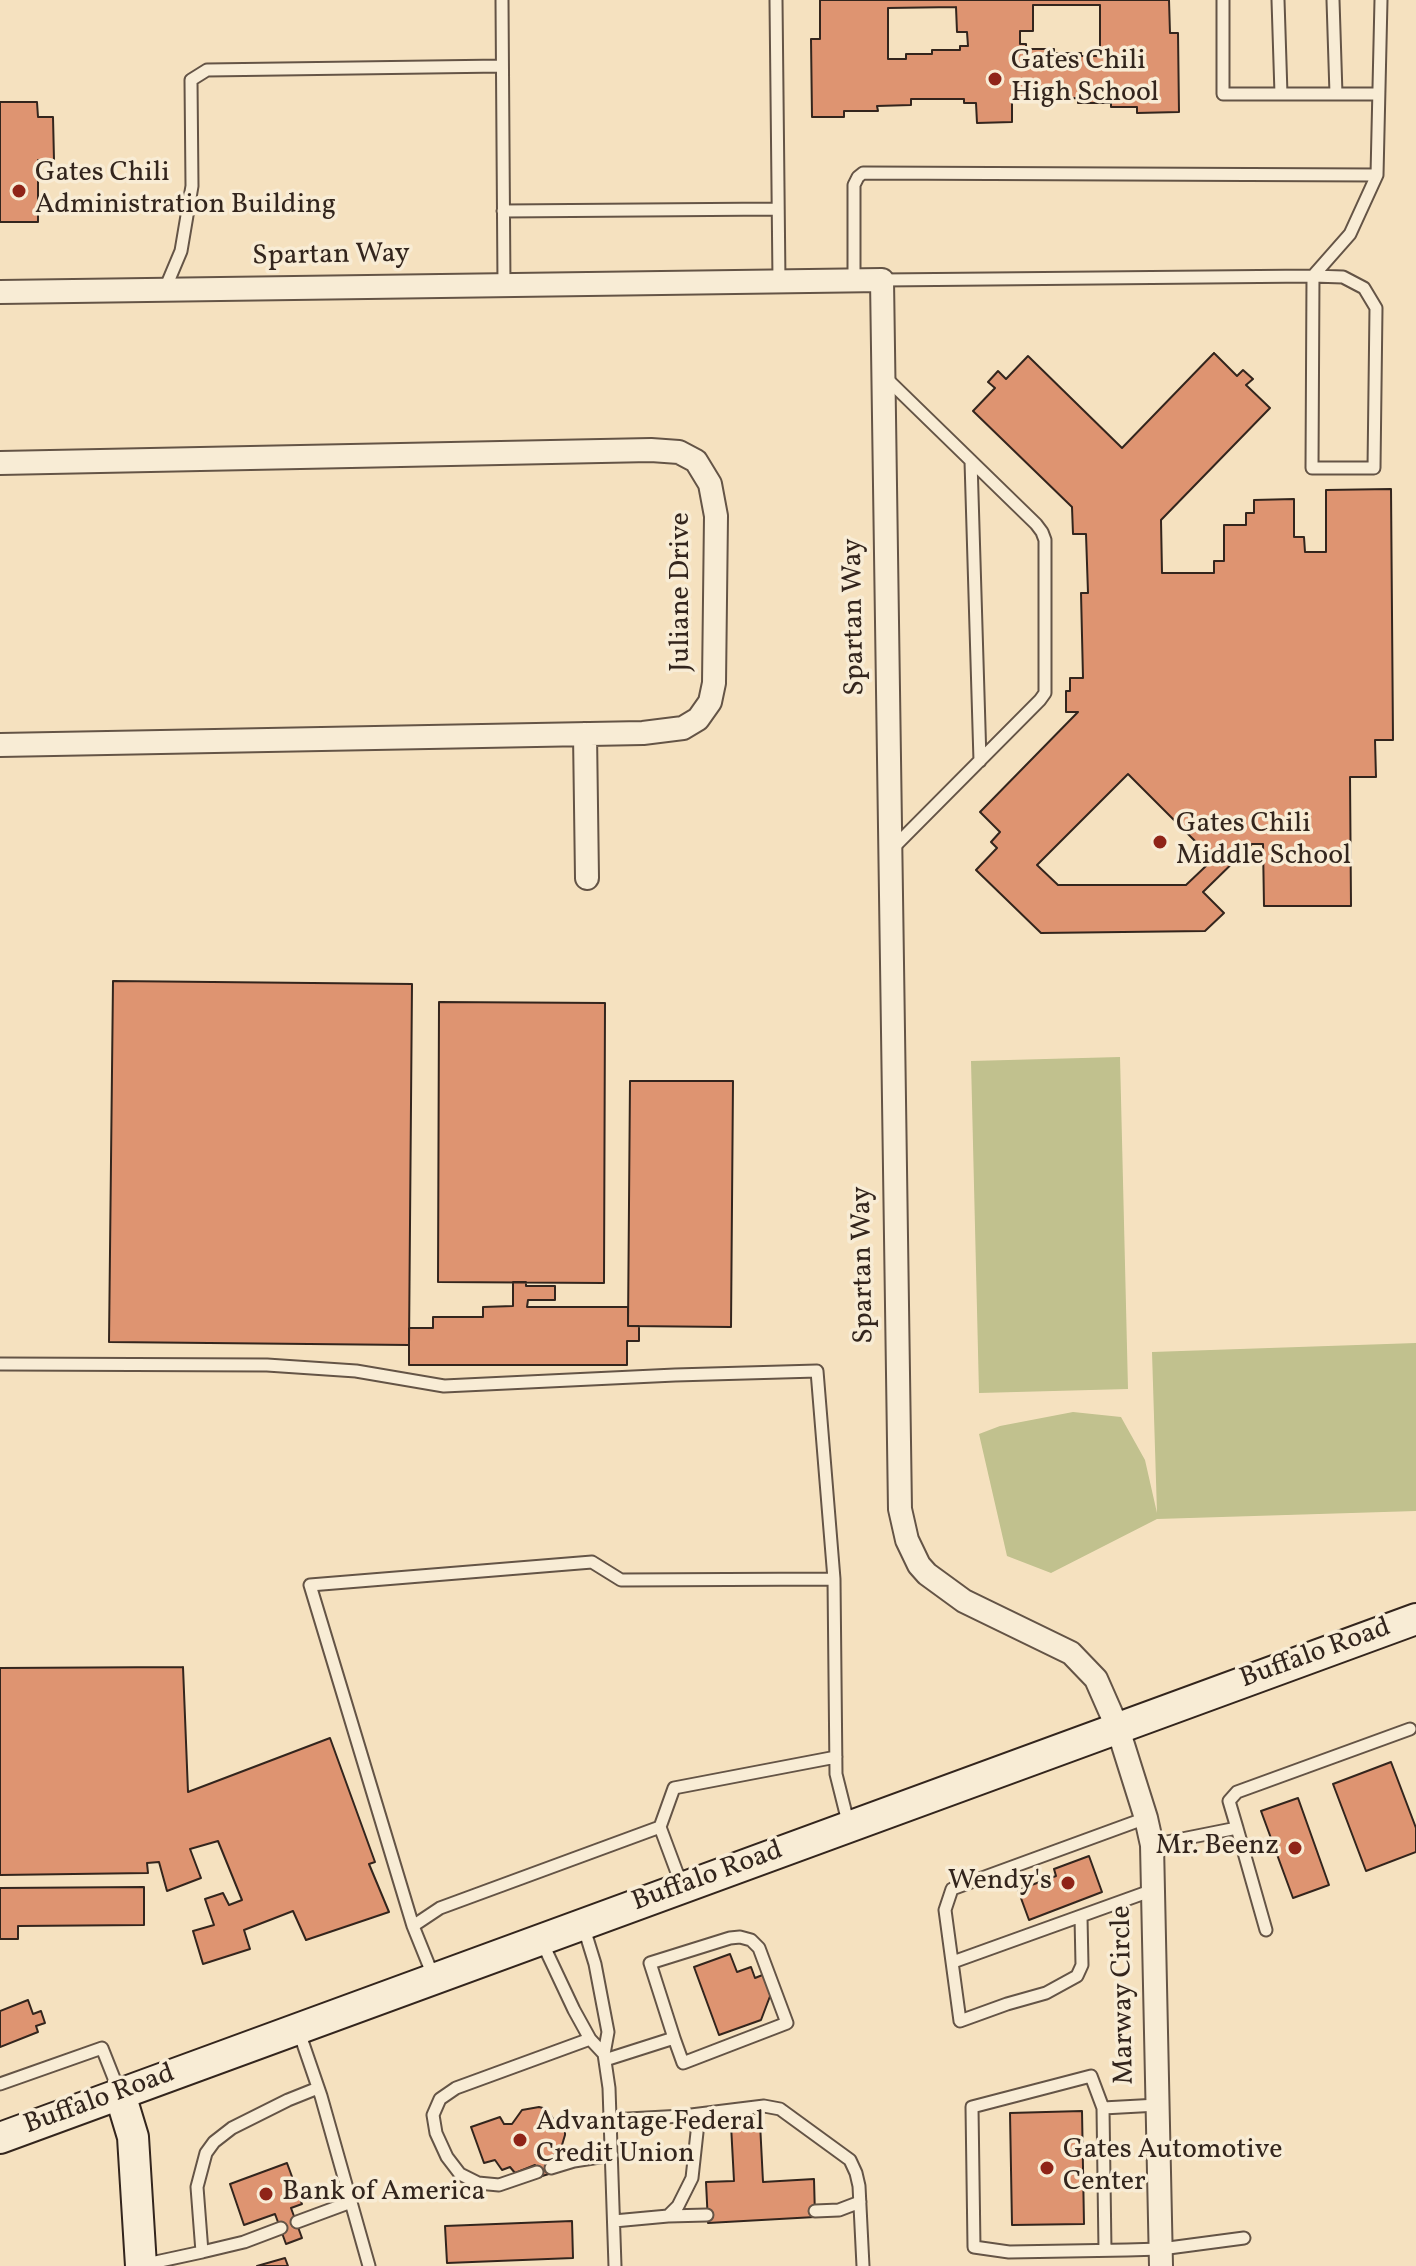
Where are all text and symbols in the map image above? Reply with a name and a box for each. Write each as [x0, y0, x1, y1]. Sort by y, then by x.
place label: Gates Chili High School [1011, 46, 1159, 112]
marker: Gates Chili High School [986, 70, 1004, 88]
place label: Gates Chili Administration Building [35, 158, 336, 224]
marker: Gates Chili Administration Building [10, 182, 28, 200]
street label: Spartan Way [252, 239, 410, 275]
street label: Juliane Drive [666, 512, 700, 672]
street label: Spartan Way [838, 538, 874, 696]
place label: Gates Chili Middle School [1176, 809, 1351, 875]
marker: Gates Chili Middle School [1151, 833, 1169, 851]
street label: Spartan Way [847, 1186, 883, 1344]
street label: Buffalo Road [1236, 1612, 1396, 1698]
place label: Mr. Beenz [1155, 1831, 1279, 1865]
street label: Buffalo Road [628, 1835, 788, 1921]
marker: Mr. Beenz [1286, 1839, 1304, 1857]
place label: Wendy's [948, 1866, 1052, 1900]
marker: Wendy's [1059, 1874, 1077, 1892]
street label: Marway Circle [1107, 1905, 1143, 2085]
street label: Buffalo Road [20, 2058, 180, 2144]
place label: Advantage Federal Credit Union [536, 2107, 764, 2173]
marker: Advantage Federal Credit Union [511, 2131, 529, 2149]
place label: Gates Automotive Center [1063, 2135, 1282, 2201]
marker: Gates Automotive Center [1038, 2159, 1056, 2177]
place label: Bank of America [282, 2177, 485, 2211]
marker: Bank of America [257, 2185, 275, 2203]

